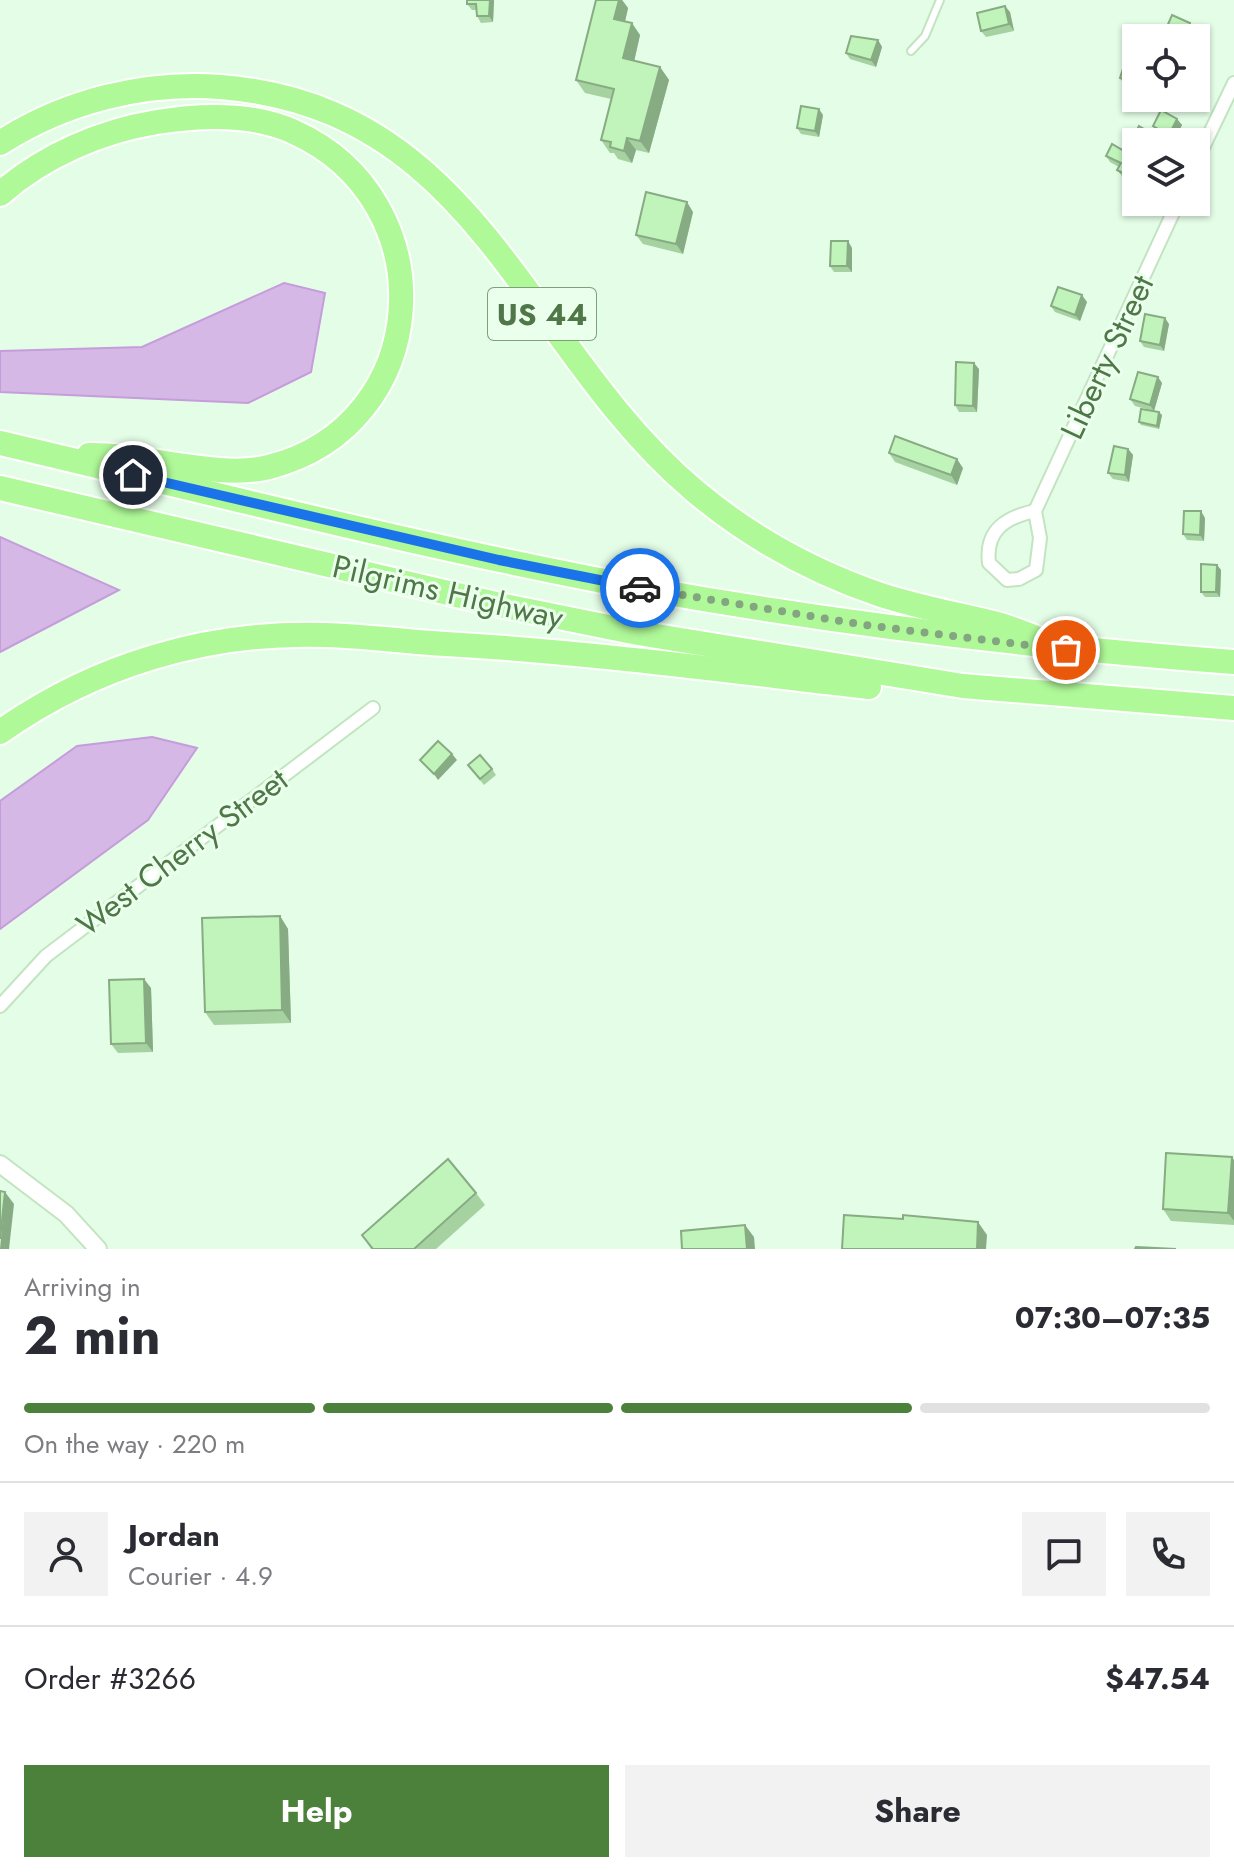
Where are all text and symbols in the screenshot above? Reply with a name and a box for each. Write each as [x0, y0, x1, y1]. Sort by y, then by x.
map controls [1122, 24, 1210, 216]
button: locate [1122, 24, 1210, 112]
button: layers [1122, 128, 1210, 216]
street label: Liberty Street [1049, 267, 1165, 447]
road number: US 44 [488, 288, 596, 340]
pin [99, 441, 167, 509]
icon: home [111, 453, 155, 497]
street label: Pilgrims Highway [328, 543, 569, 641]
courier [600, 548, 680, 628]
icon: car [618, 566, 662, 610]
pin [1032, 616, 1100, 684]
icon: bag [1044, 628, 1088, 672]
street label: West Cherry Street [67, 757, 297, 947]
text: Arriving in [24, 1268, 141, 1306]
text: 07:30–07:35 [1015, 1296, 1210, 1339]
text: 2 min [24, 1298, 161, 1374]
text: On the way · 220 m [24, 1425, 245, 1463]
button: person [24, 1512, 108, 1596]
button: chat [1022, 1512, 1106, 1596]
button: phone [1126, 1512, 1210, 1596]
text: Jordan [128, 1514, 220, 1557]
text: Courier · 4.9 [128, 1557, 273, 1595]
text: Order #3266 [24, 1657, 196, 1700]
text: $47.54 [1105, 1657, 1210, 1700]
button: Help [24, 1765, 609, 1857]
button: Share [625, 1765, 1210, 1857]

